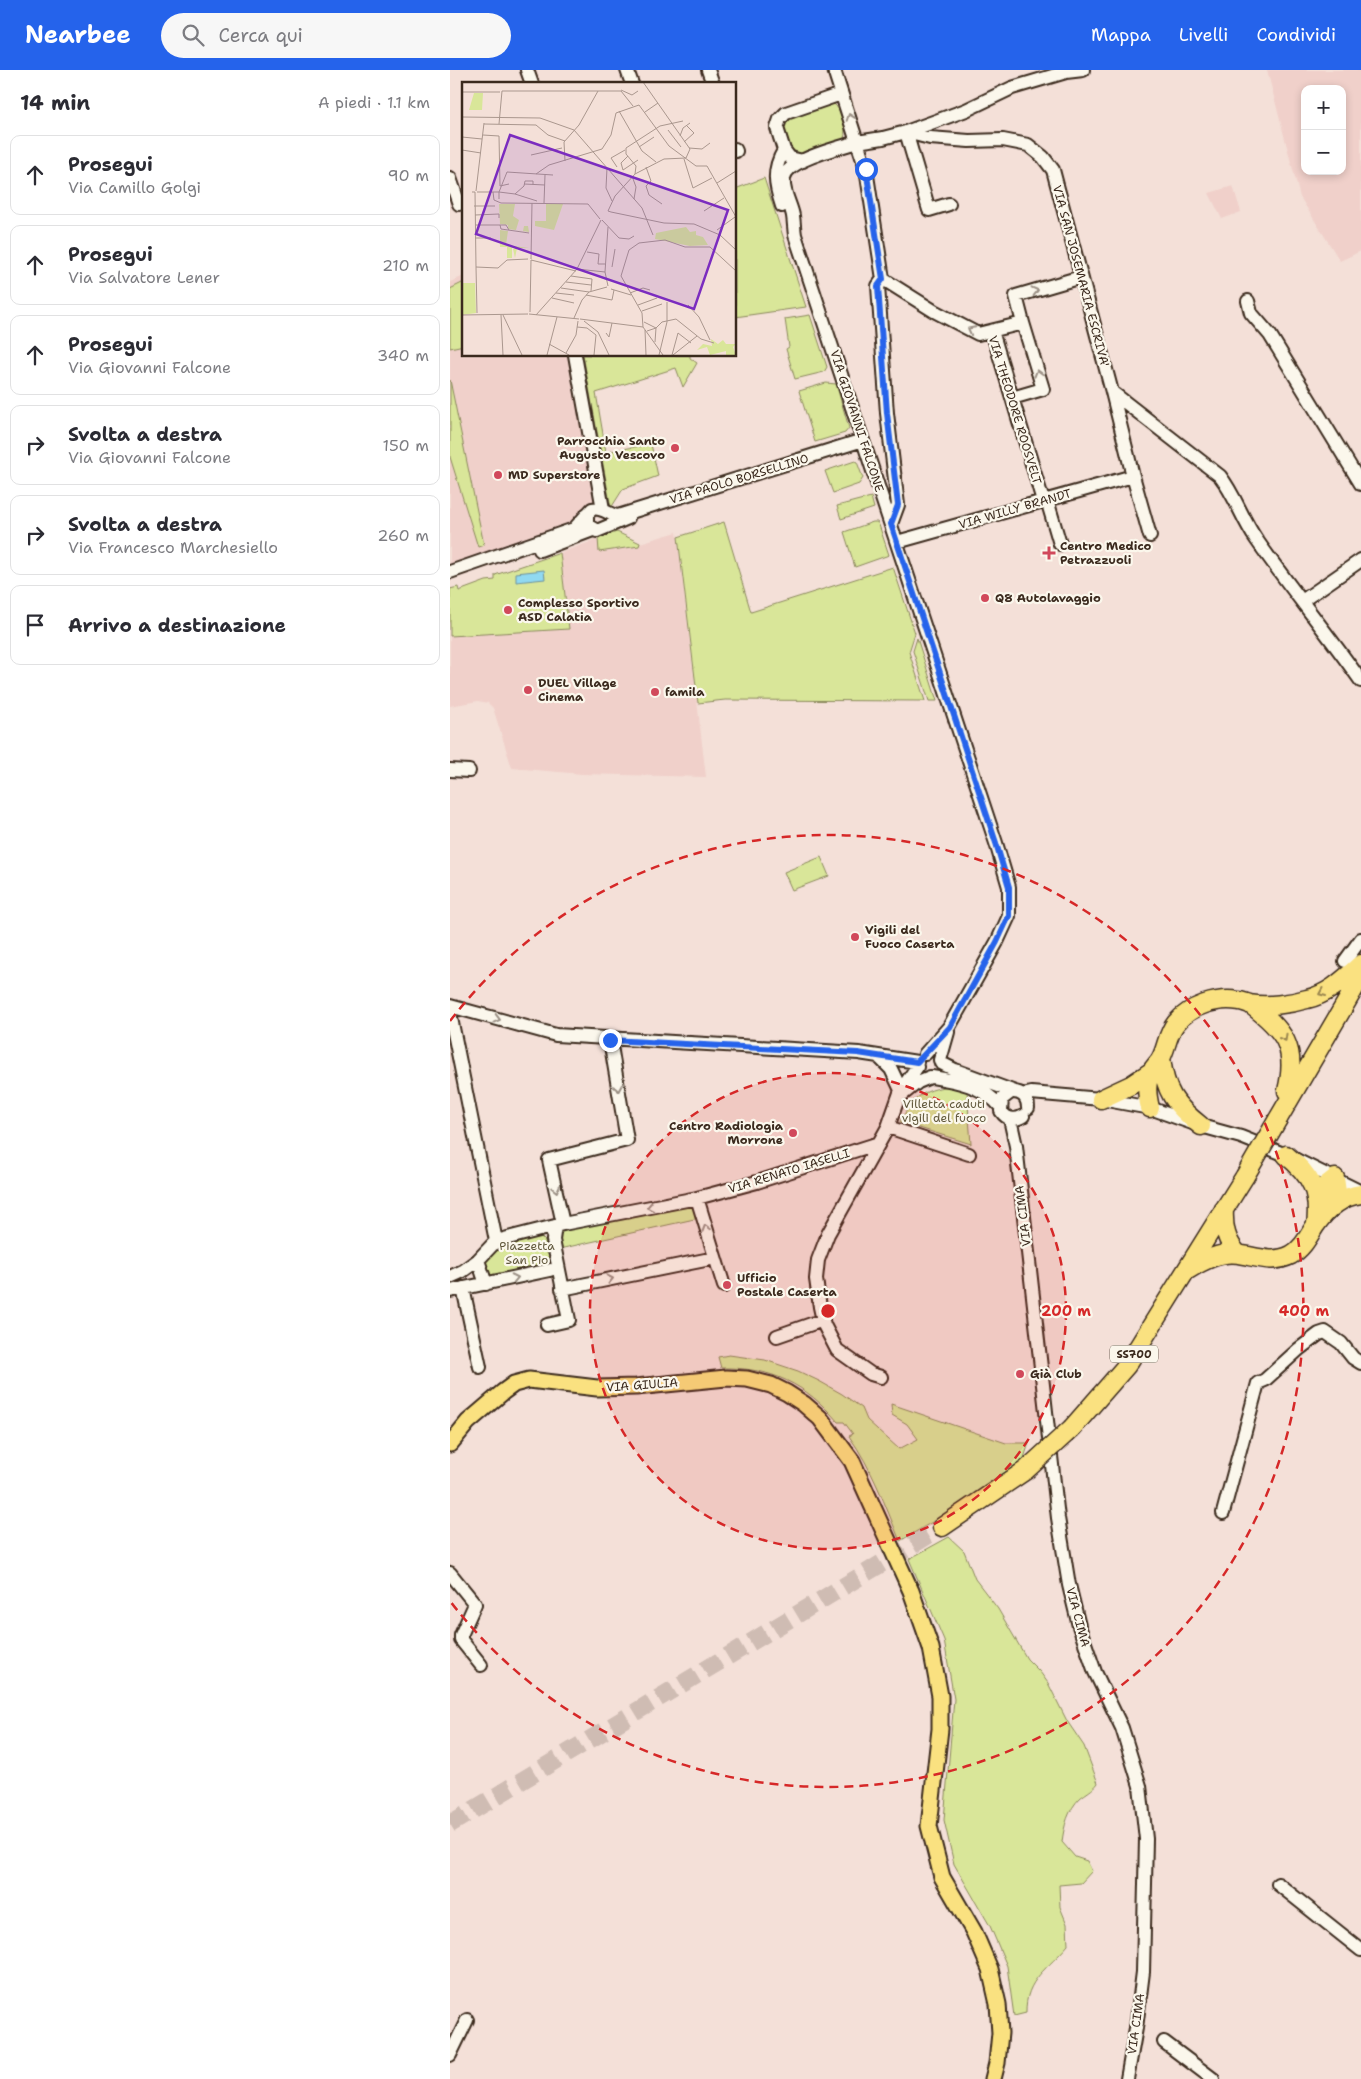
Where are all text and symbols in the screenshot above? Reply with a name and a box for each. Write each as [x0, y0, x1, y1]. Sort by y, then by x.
search box [161, 13, 511, 58]
text: Nearbee [25, 19, 131, 51]
icon: search [179, 21, 207, 49]
text: Cerca qui [219, 23, 303, 48]
text: Mappa [1091, 23, 1151, 47]
text: Livelli [1179, 23, 1228, 47]
text: Condividi [1256, 23, 1336, 47]
inset map [462, 82, 736, 356]
map controls [1301, 85, 1346, 175]
button: + [1301, 85, 1346, 130]
text: 14 min [20, 89, 90, 117]
text: A piedi · 1.1 km [318, 92, 430, 113]
one-way arrow [845, 114, 855, 122]
button: − [1301, 130, 1346, 175]
text: Prosegui [68, 152, 153, 177]
route start [855, 158, 878, 181]
icon: ahead [21, 161, 49, 189]
text: 90 m [388, 165, 429, 186]
text: Via Camillo Golgi [68, 177, 201, 198]
street label: VIA SAN JOSEMARIA ESCRIVA' [1049, 183, 1113, 369]
text: Prosegui [68, 242, 153, 267]
icon: ahead [21, 251, 49, 279]
text: 210 m [382, 255, 429, 276]
text: Via Salvatore Lener [68, 267, 220, 288]
one-way arrow [1031, 286, 1040, 297]
one-way arrow [967, 326, 976, 336]
text: Prosegui [68, 332, 153, 357]
street label: VIA THEODORE ROOSVELT [985, 334, 1045, 487]
icon: ahead [21, 341, 49, 369]
text: 340 m [377, 345, 429, 366]
street label: VIA GIOVANNI FALCONE [826, 348, 888, 494]
text: Via Giovanni Falcone [68, 357, 231, 378]
one-way arrow [1034, 369, 1044, 377]
text: Svolta a destra [68, 422, 222, 447]
icon: right [21, 431, 49, 459]
place label: Parrocchia Santo Augusto Vescovo [557, 433, 665, 463]
text: 150 m [382, 435, 429, 456]
marker: Parrocchia Santo Augusto Vescovo [669, 442, 681, 454]
text: Via Giovanni Falcone [68, 447, 231, 468]
street label: VIA PAOLO BORSELLINO [668, 450, 810, 508]
place label: MD Superstore [508, 467, 600, 483]
marker: MD Superstore [492, 469, 504, 481]
street label: VIA WILLY BRANDT [957, 485, 1074, 533]
text: Svolta a destra [68, 512, 222, 537]
icon: right [21, 521, 49, 549]
text: 260 m [377, 525, 429, 546]
text: Via Francesco Marchesiello [68, 537, 278, 558]
place label: Centro Medico Petrazzuoli [1060, 538, 1152, 568]
marker: Centro Medico Petrazzuoli [1042, 546, 1056, 560]
place label: Q8 Autolavaggio [995, 590, 1101, 606]
marker: Q8 Autolavaggio [979, 592, 991, 604]
place label: Complesso Sportivo ASD Calatia [518, 595, 640, 625]
marker: Complesso Sportivo ASD Calatia [502, 604, 514, 616]
icon: arrive [21, 611, 49, 639]
text: Arrivo a destinazione [68, 613, 286, 638]
place label: DUEL Village Cinema [538, 675, 617, 705]
marker: DUEL Village Cinema [522, 684, 534, 696]
place label: famila [665, 684, 705, 700]
marker: famila [649, 686, 661, 698]
place label: Vigili del Fuoco Caserta [865, 922, 955, 952]
marker: Vigili del Fuoco Caserta [849, 931, 861, 943]
one-way arrow [1318, 987, 1327, 997]
one-way arrow [493, 1013, 501, 1024]
route end [599, 1029, 622, 1052]
one-way arrow [1278, 1033, 1288, 1042]
one-way arrow [612, 1084, 623, 1092]
park label: Villetta caduti vigili del fuoco [902, 1096, 986, 1126]
place label: Centro Radiologia Morrone [669, 1118, 784, 1148]
marker: Centro Radiologia Morrone [787, 1127, 799, 1139]
street label: VIA RENATO IASELLI [726, 1145, 852, 1197]
street label: VIA CIMA [1011, 1184, 1035, 1247]
one-way arrow [550, 1185, 561, 1194]
one-way arrow [645, 1201, 654, 1212]
one-way arrow [702, 1224, 712, 1232]
park label: Piazzetta San Pio [499, 1238, 555, 1268]
place label: Ufficio Postale Caserta [737, 1270, 837, 1300]
one-way arrow [511, 1273, 519, 1283]
one-way arrow [605, 1275, 614, 1285]
marker: Ufficio Postale Caserta [721, 1279, 733, 1291]
text: 200 m [1041, 1301, 1091, 1321]
text: 400 m [1279, 1301, 1329, 1321]
centre of rings [819, 1302, 837, 1320]
road number: SS700 [1110, 1346, 1158, 1362]
place label: Già Club [1030, 1366, 1082, 1382]
marker: Già Club [1014, 1368, 1026, 1380]
street label: VIA GIULIA [606, 1374, 679, 1395]
street label: VIA CIMA [1062, 1585, 1094, 1649]
street label: VIA CIMA [1124, 1992, 1148, 2055]

